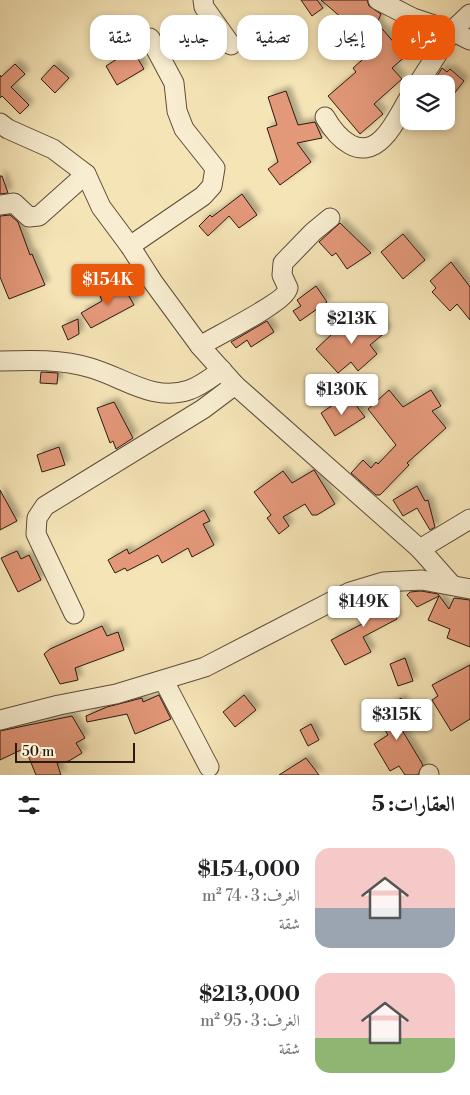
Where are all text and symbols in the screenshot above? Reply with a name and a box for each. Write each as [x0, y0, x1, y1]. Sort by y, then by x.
chip: شقة [90, 15, 150, 60]
chip: جديد [160, 15, 227, 60]
chip: تصفية [237, 15, 308, 60]
chip: إيجار [318, 15, 382, 60]
chip: شراء [392, 15, 455, 60]
map controls [400, 75, 455, 130]
button: layers [400, 75, 455, 130]
pin: $154K [73, 264, 143, 306]
text: $154K [82, 270, 134, 290]
pin: $213K [317, 302, 387, 345]
text: $213K [327, 309, 377, 329]
pin: $130K [307, 374, 377, 416]
text: $130K [316, 380, 368, 400]
pin: $149K [329, 586, 399, 628]
text: $149K [339, 592, 389, 612]
pin: $315K [362, 698, 432, 741]
text: $315K [372, 705, 422, 725]
scale bar [15, 740, 135, 763]
text: 50 m [22, 743, 54, 761]
icon: filters [15, 791, 43, 819]
text: العقارات: 5 [372, 792, 455, 818]
text: $154,000 [198, 857, 300, 883]
icon: home [355, 868, 415, 928]
text: الغرف: 3 · 74 m² [202, 886, 300, 906]
text: شقة [279, 914, 300, 934]
text: $213,000 [199, 982, 300, 1008]
icon: home [355, 993, 415, 1053]
text: الغرف: 3 · 95 m² [200, 1011, 300, 1031]
text: شقة [279, 1039, 300, 1059]

